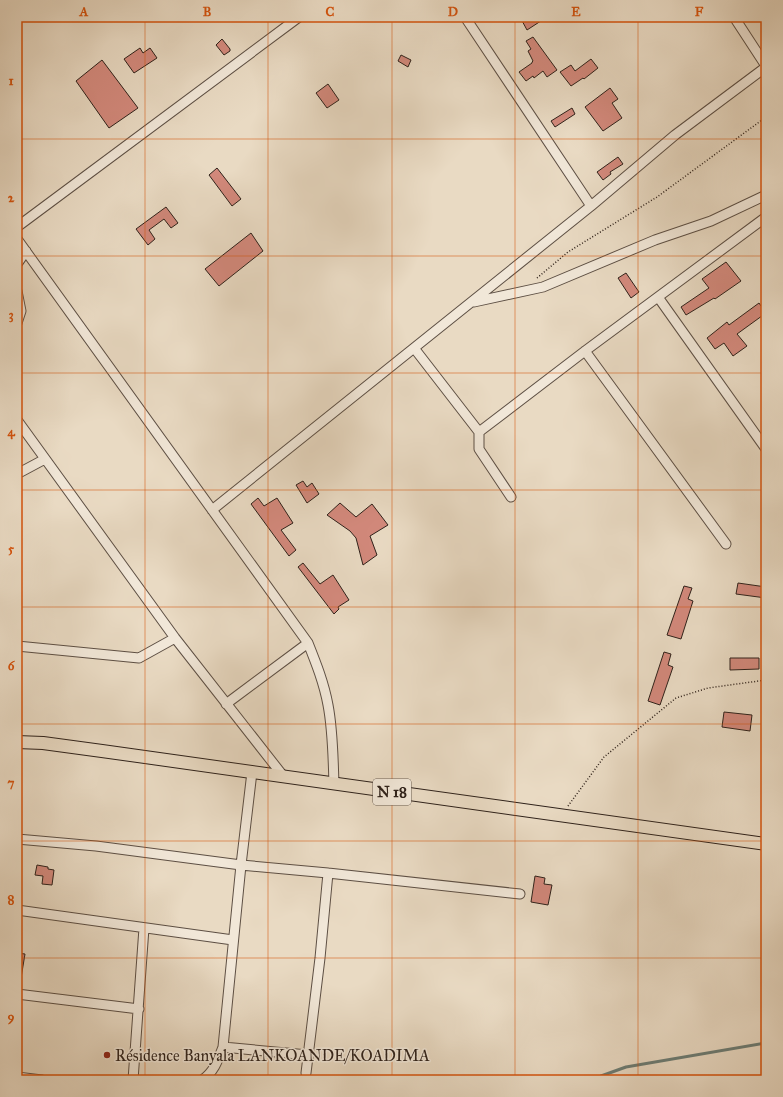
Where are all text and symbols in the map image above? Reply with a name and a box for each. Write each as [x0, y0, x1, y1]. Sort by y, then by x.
text: A [79, 4, 89, 20]
text: B [203, 4, 212, 20]
text: C [326, 4, 335, 20]
text: D [448, 4, 458, 20]
text: E [571, 4, 581, 20]
text: F [695, 4, 704, 20]
text: 1 [8, 73, 14, 89]
text: 2 [8, 190, 15, 206]
text: 3 [8, 307, 14, 323]
text: 4 [7, 424, 15, 440]
text: 5 [8, 541, 15, 557]
text: 6 [8, 658, 16, 674]
text: 7 [8, 775, 15, 791]
road number: N 18 [373, 779, 411, 805]
text: 8 [8, 892, 15, 908]
text: 9 [8, 1009, 15, 1025]
place label: Résidence Banyala LANKOANDE/KOADIMA [115, 1046, 430, 1065]
marker: Résidence Banyala LANKOANDE/KOADIMA [102, 1050, 112, 1060]

